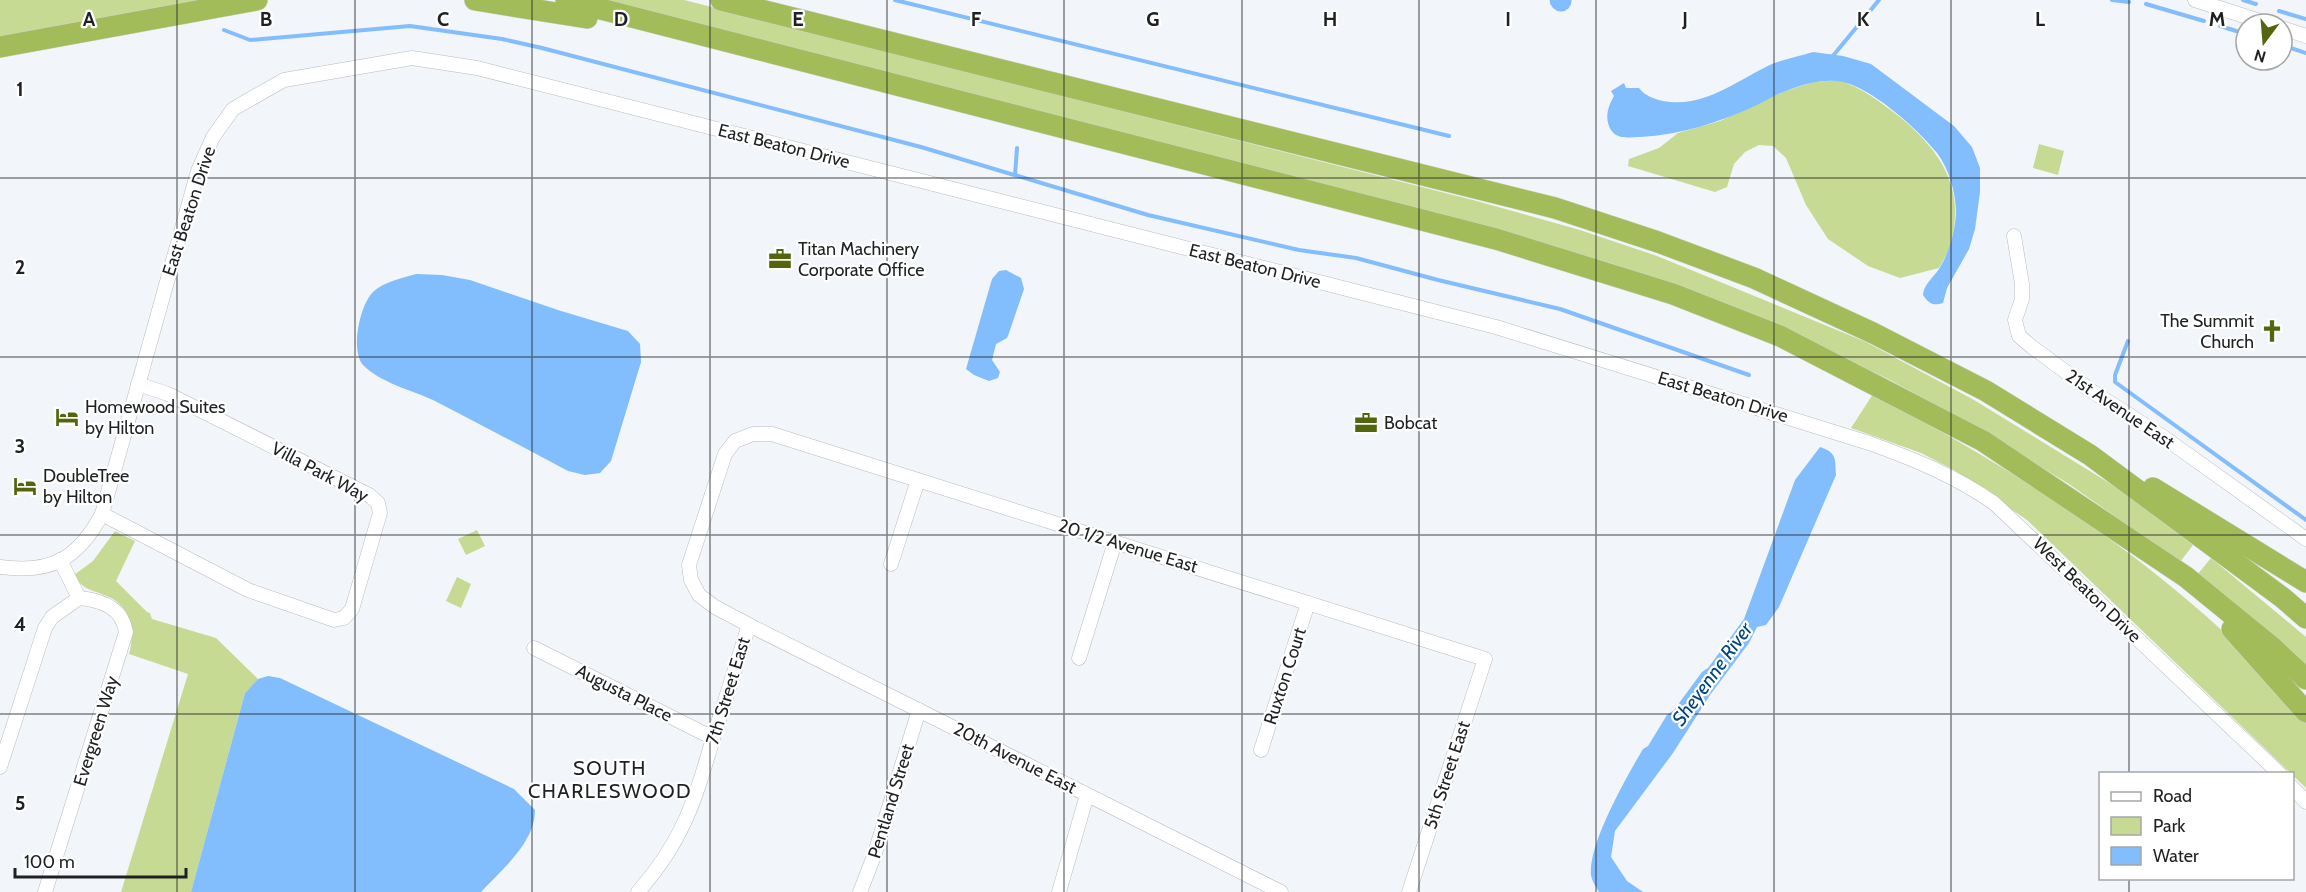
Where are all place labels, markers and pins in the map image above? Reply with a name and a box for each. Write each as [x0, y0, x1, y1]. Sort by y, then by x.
place label: Titan Machinery Corporate Office [798, 238, 924, 281]
office icon: Titan Machinery Corporate Office [767, 246, 793, 272]
place label: The Summit Church [2160, 310, 2254, 353]
church icon: The Summit Church [2259, 318, 2285, 344]
place label: Homewood Suites by Hilton [85, 396, 225, 439]
hotel icon: Homewood Suites by Hilton [54, 404, 80, 430]
office icon: Bobcat [1353, 410, 1379, 436]
place label: Bobcat [1384, 412, 1437, 434]
place label: DoubleTree by Hilton [43, 465, 129, 508]
hotel icon: DoubleTree by Hilton [12, 473, 38, 499]

